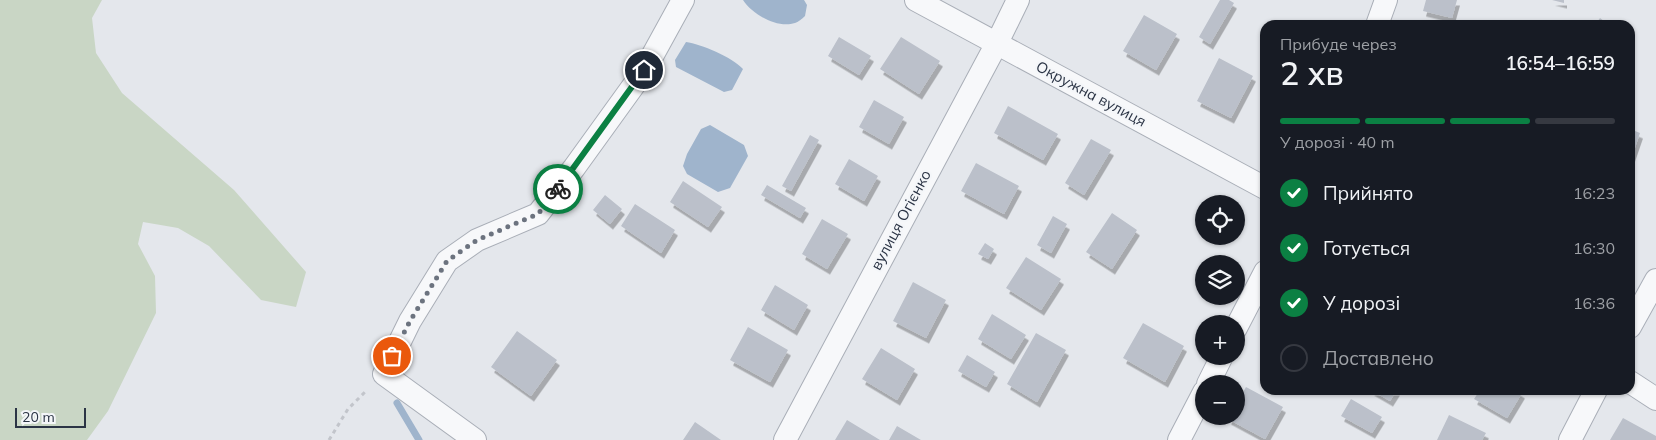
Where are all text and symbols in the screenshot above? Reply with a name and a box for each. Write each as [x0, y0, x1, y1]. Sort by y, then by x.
text: Прибуде через [1280, 34, 1397, 54]
pin [623, 49, 665, 91]
text: 16:54–16:59 [1505, 51, 1615, 75]
text: 2 хв [1280, 53, 1344, 93]
icon: home [630, 56, 658, 84]
street label: Окружна вулиця [1033, 56, 1150, 131]
text: У дорозі · 40 m [1280, 132, 1394, 152]
courier [533, 164, 583, 214]
street label: вулиця Огієнко [866, 166, 935, 273]
icon: bike [544, 175, 572, 203]
icon: check [1280, 179, 1308, 207]
text: Прийнято [1323, 181, 1413, 205]
text: 16:23 [1573, 183, 1615, 203]
map controls [1195, 195, 1245, 425]
button: locate [1195, 195, 1245, 245]
icon: check [1280, 234, 1308, 262]
text: Готується [1323, 236, 1410, 260]
text: 16:30 [1573, 238, 1615, 258]
button: layers [1195, 255, 1245, 305]
icon: check [1280, 289, 1308, 317]
text: У дорозі [1323, 291, 1400, 315]
text: 16:36 [1573, 293, 1615, 313]
button: + [1195, 315, 1245, 365]
pin [371, 335, 413, 377]
icon: bag [378, 342, 406, 370]
text: Доставлено [1323, 346, 1434, 370]
button: − [1195, 375, 1245, 425]
scale bar [15, 405, 86, 428]
text: 20 m [22, 408, 55, 426]

